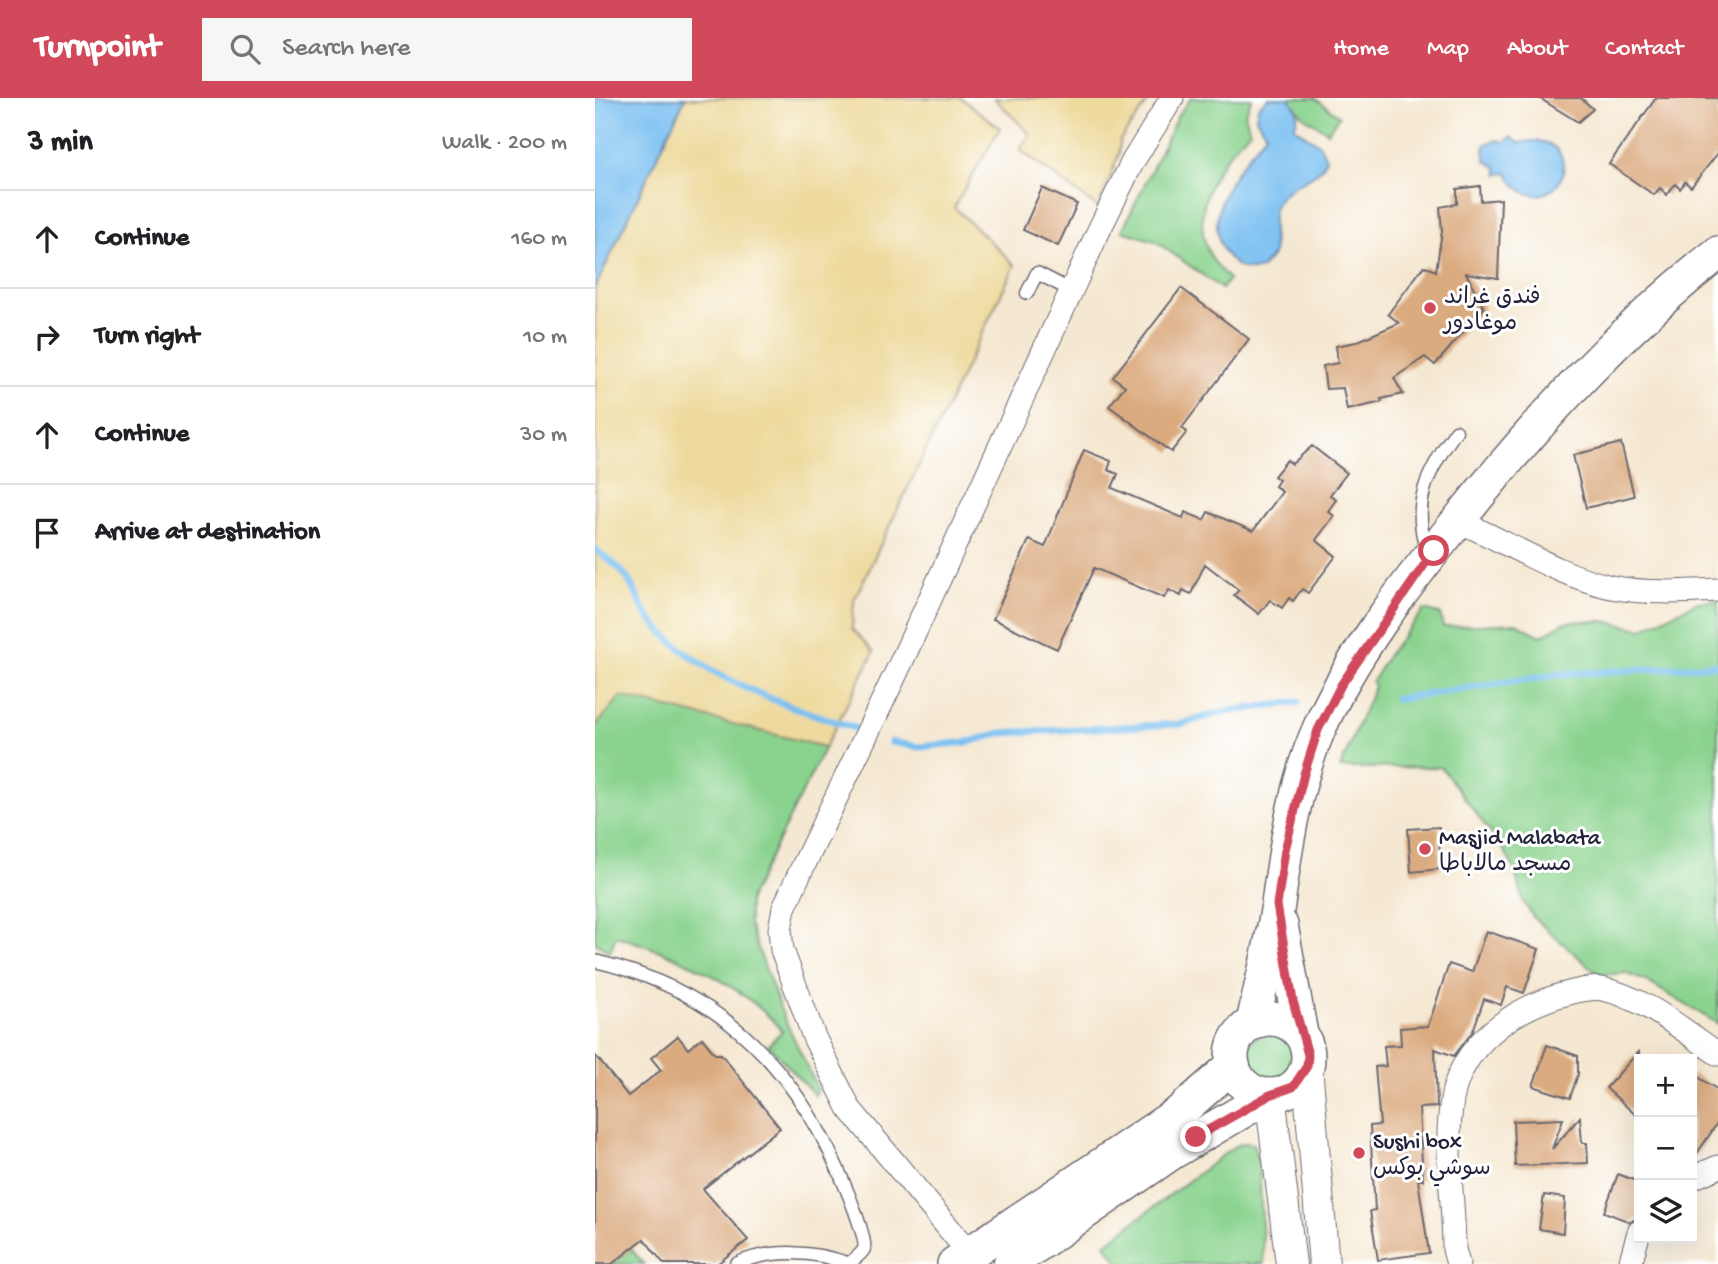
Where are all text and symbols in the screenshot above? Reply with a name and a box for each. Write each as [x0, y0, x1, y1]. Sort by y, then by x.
search box [202, 18, 692, 81]
text: Turnpoint [35, 30, 160, 68]
icon: search [226, 30, 264, 68]
text: Search here [282, 34, 410, 65]
text: Home [1333, 35, 1389, 64]
text: Map [1427, 35, 1469, 64]
text: About [1507, 35, 1567, 64]
text: Contact [1605, 35, 1683, 64]
text: 3 min [28, 126, 93, 161]
text: Walk · 200 m [442, 130, 567, 157]
icon: ahead [28, 220, 66, 258]
text: Continue [95, 224, 189, 255]
text: 160 m [511, 226, 567, 253]
place label: فندق غراند موغادور [1442, 285, 1541, 338]
marker: فندق غراند موغادور [1422, 300, 1438, 316]
icon: right [28, 318, 66, 356]
text: Turn right [95, 322, 199, 353]
text: 10 m [523, 324, 567, 351]
icon: ahead [28, 416, 66, 454]
text: Continue [95, 420, 189, 451]
text: 30 m [520, 422, 567, 449]
icon: arrive [28, 514, 66, 552]
text: Arrive at destination [95, 518, 320, 549]
route start [1418, 535, 1449, 566]
place label: Masjid Malabata مسجد مالاباطا [1439, 826, 1602, 879]
marker: Masjid Malabata مسجد مالاباطا [1417, 841, 1433, 857]
map controls [1634, 1054, 1697, 1243]
button: + [1634, 1054, 1697, 1117]
button: − [1634, 1117, 1697, 1180]
route end [1180, 1121, 1211, 1152]
place label: Sushi box سوشي بوكس [1373, 1130, 1491, 1187]
marker: Sushi box سوشي بوكس [1351, 1145, 1367, 1161]
button: layers [1634, 1180, 1697, 1243]

